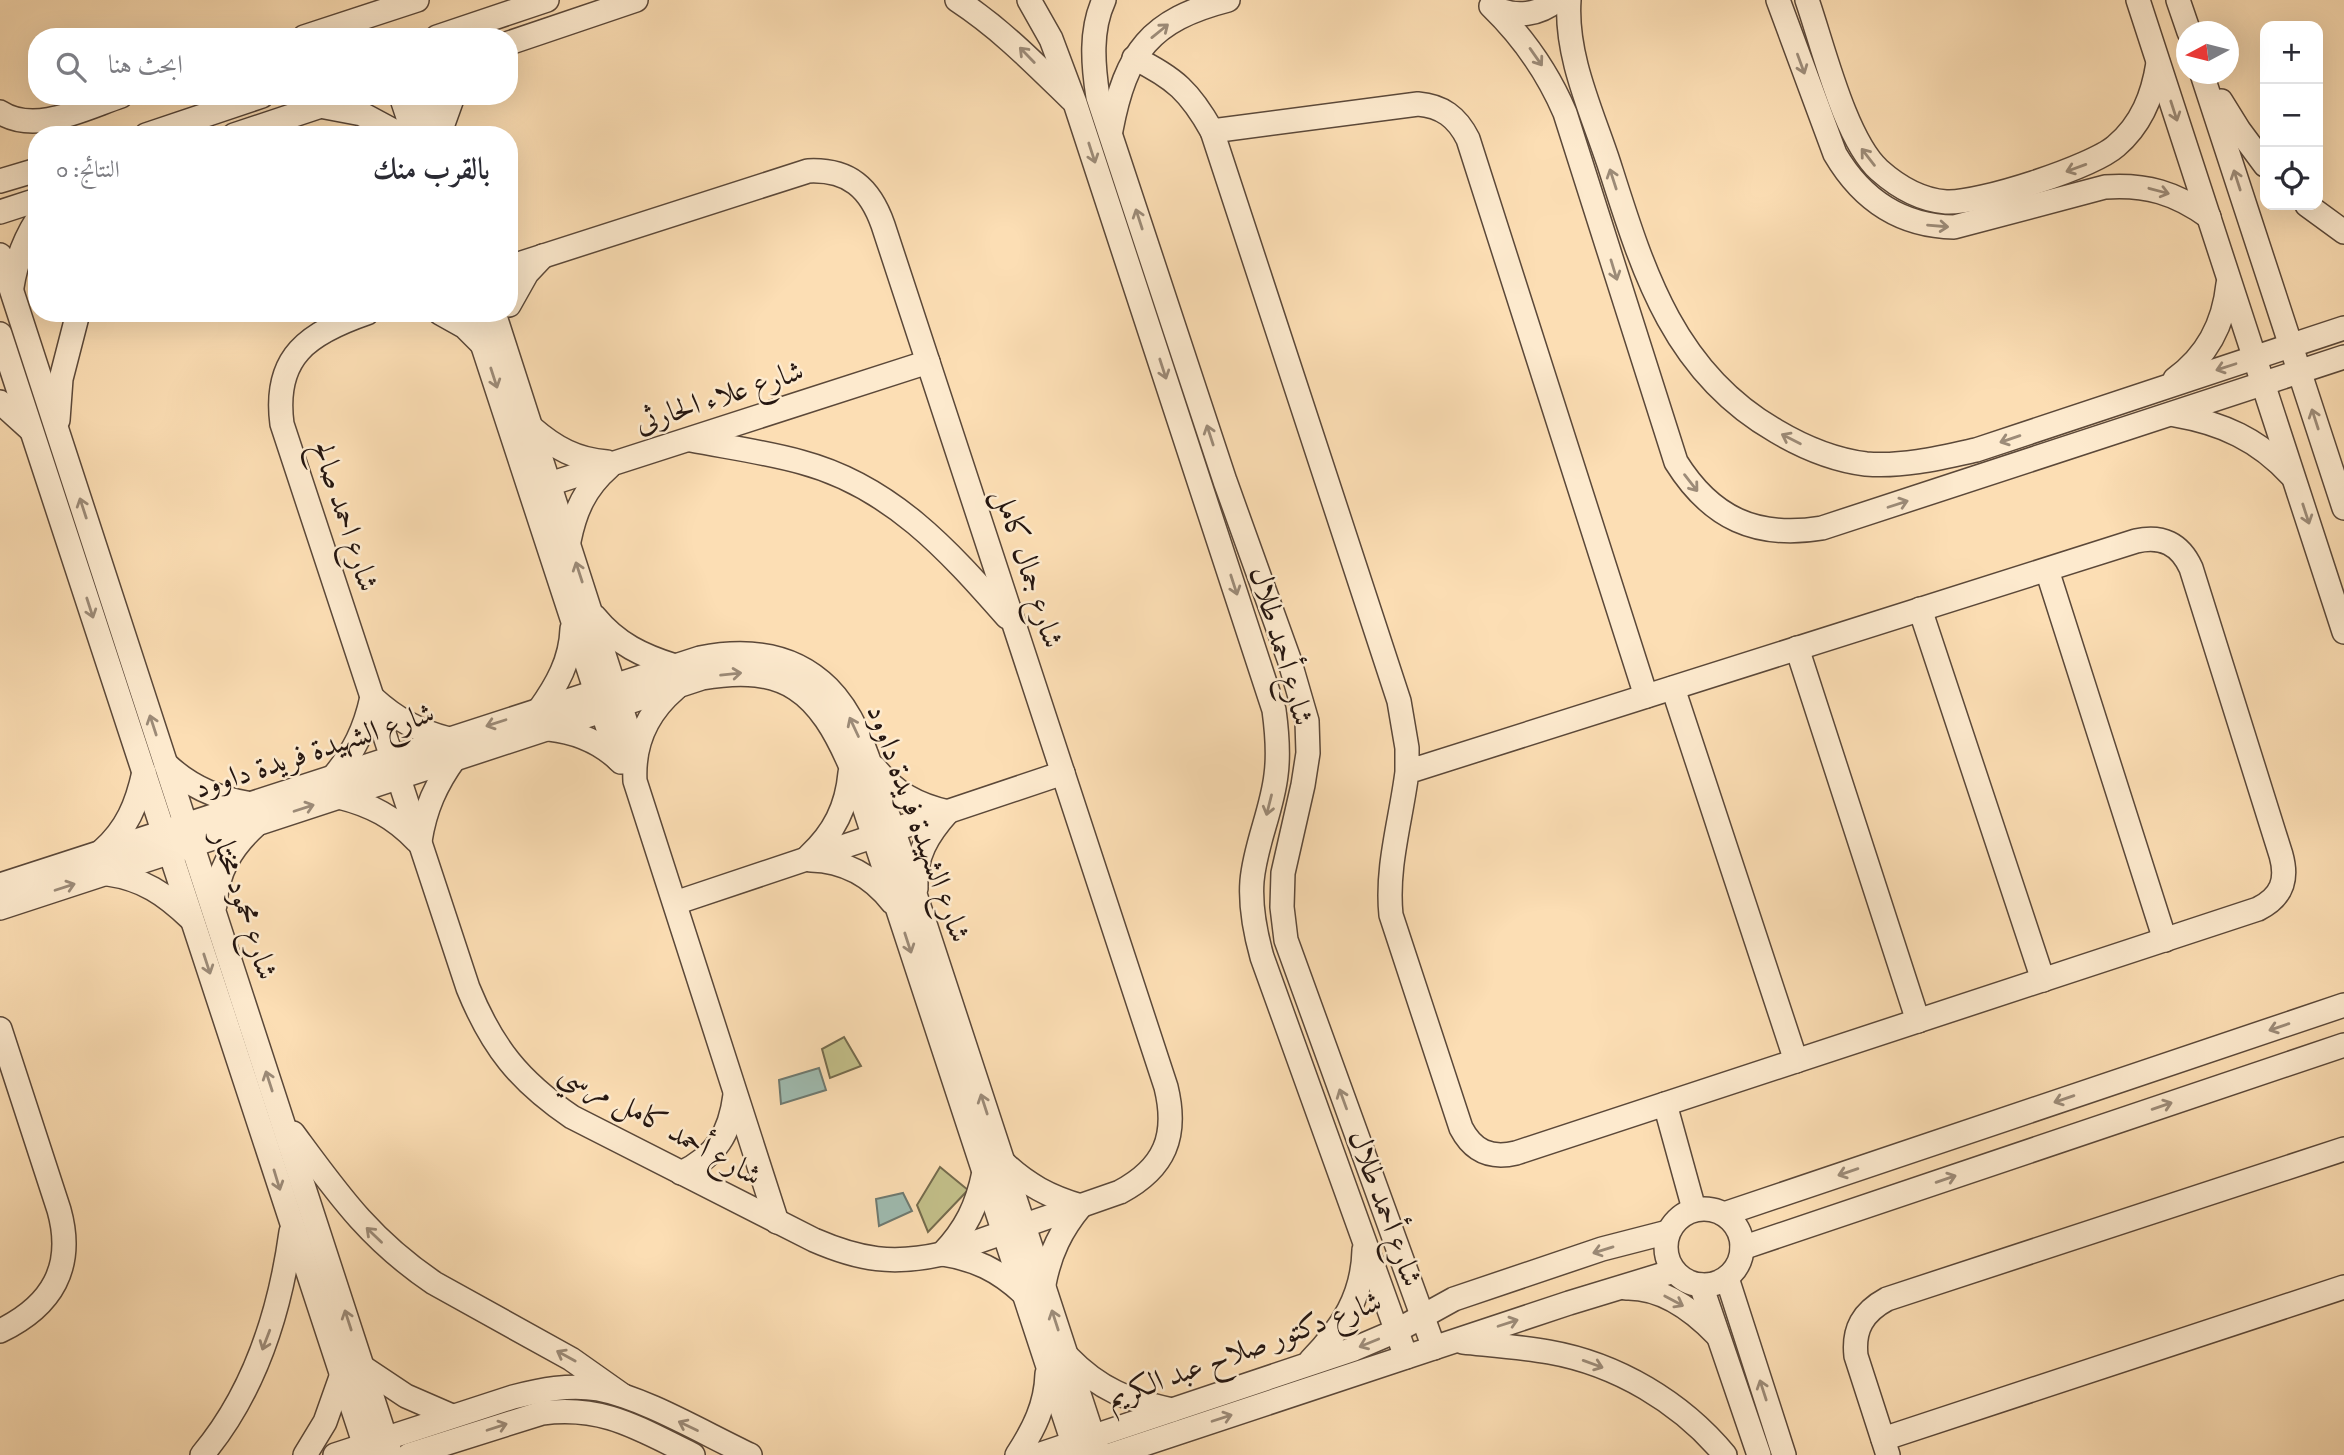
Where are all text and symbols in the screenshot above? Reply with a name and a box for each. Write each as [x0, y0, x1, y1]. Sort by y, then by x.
north arrow [2176, 21, 2239, 84]
map controls [2260, 21, 2323, 210]
button: + [2260, 21, 2323, 84]
one-way arrow [1151, 23, 1169, 39]
search box [28, 28, 518, 105]
one-way arrow [1019, 47, 1036, 64]
one-way arrow [1529, 47, 1543, 66]
icon: search [52, 48, 90, 86]
text: ابحث هنا [108, 49, 183, 82]
one-way arrow [1796, 53, 1808, 75]
button: − [2260, 84, 2323, 147]
one-way arrow [2169, 100, 2181, 122]
one-way arrow [1086, 142, 1099, 164]
button: locate [2260, 147, 2323, 210]
one-way arrow [1861, 148, 1876, 166]
text: بالقرب منك [373, 152, 490, 189]
text: النتائج: 0 [56, 156, 120, 185]
one-way arrow [2066, 163, 2088, 175]
one-way arrow [1606, 168, 1618, 190]
one-way arrow [2230, 169, 2242, 191]
one-way arrow [2147, 185, 2170, 198]
one-way arrow [1131, 209, 1144, 231]
one-way arrow [1926, 220, 1949, 233]
one-way arrow [1609, 258, 1621, 280]
street label: شارع علاء الحارثى [630, 353, 810, 447]
one-way arrow [1157, 358, 1170, 380]
one-way arrow [2216, 362, 2238, 374]
one-way arrow [488, 367, 501, 389]
one-way arrow [2308, 409, 2320, 431]
one-way arrow [1203, 425, 1215, 447]
one-way arrow [1781, 431, 1801, 445]
one-way arrow [2000, 434, 2022, 446]
street label: شارع احمد صالح [298, 436, 386, 598]
one-way arrow [1683, 473, 1698, 491]
street label: شارع جمال كامل [980, 484, 1071, 655]
one-way arrow [1887, 496, 1909, 509]
one-way arrow [75, 498, 88, 520]
one-way arrow [2300, 503, 2313, 525]
street label: شارع أحمد طلال [1235, 561, 1325, 732]
one-way arrow [572, 562, 584, 584]
one-way arrow [1229, 574, 1241, 596]
one-way arrow [84, 597, 97, 619]
one-way arrow [719, 667, 742, 680]
street label: شارع الشهيدة فريدة داوود [190, 695, 441, 812]
street label: شارع الشهيدة فريدة داوود [853, 699, 978, 949]
one-way arrow [146, 714, 158, 736]
one-way arrow [847, 717, 860, 738]
one-way arrow [486, 718, 508, 730]
one-way arrow [1262, 794, 1275, 816]
one-way arrow [293, 801, 315, 813]
street label: شارع محمود مختار [196, 823, 285, 986]
one-way arrow [53, 880, 75, 892]
one-way arrow [903, 931, 915, 953]
one-way arrow [202, 952, 214, 974]
one-way arrow [2269, 1022, 2291, 1034]
street label: شارع أحمد كامل مرسي [549, 1050, 770, 1202]
one-way arrow [262, 1070, 275, 1092]
one-way arrow [1336, 1089, 1348, 1111]
one-way arrow [977, 1093, 990, 1115]
one-way arrow [2053, 1094, 2075, 1107]
one-way arrow [2150, 1099, 2172, 1111]
street label: شارع أحمد طلال [1334, 1124, 1434, 1294]
one-way arrow [1837, 1166, 1859, 1179]
one-way arrow [272, 1169, 285, 1191]
one-way arrow [1935, 1172, 1957, 1185]
one-way arrow [366, 1227, 383, 1244]
one-way arrow [1592, 1244, 1614, 1257]
street label: شارع دكتور صلاح عبد الكريم [1102, 1284, 1389, 1423]
one-way arrow [1663, 1295, 1684, 1308]
one-way arrow [341, 1309, 354, 1331]
one-way arrow [1048, 1310, 1060, 1332]
one-way arrow [1496, 1316, 1518, 1328]
one-way arrow [259, 1328, 272, 1350]
one-way arrow [1359, 1337, 1381, 1350]
one-way arrow [557, 1349, 577, 1363]
one-way arrow [1581, 1359, 1603, 1371]
one-way arrow [1756, 1379, 1769, 1401]
one-way arrow [1211, 1411, 1233, 1424]
one-way arrow [678, 1418, 699, 1432]
one-way arrow [486, 1419, 508, 1432]

